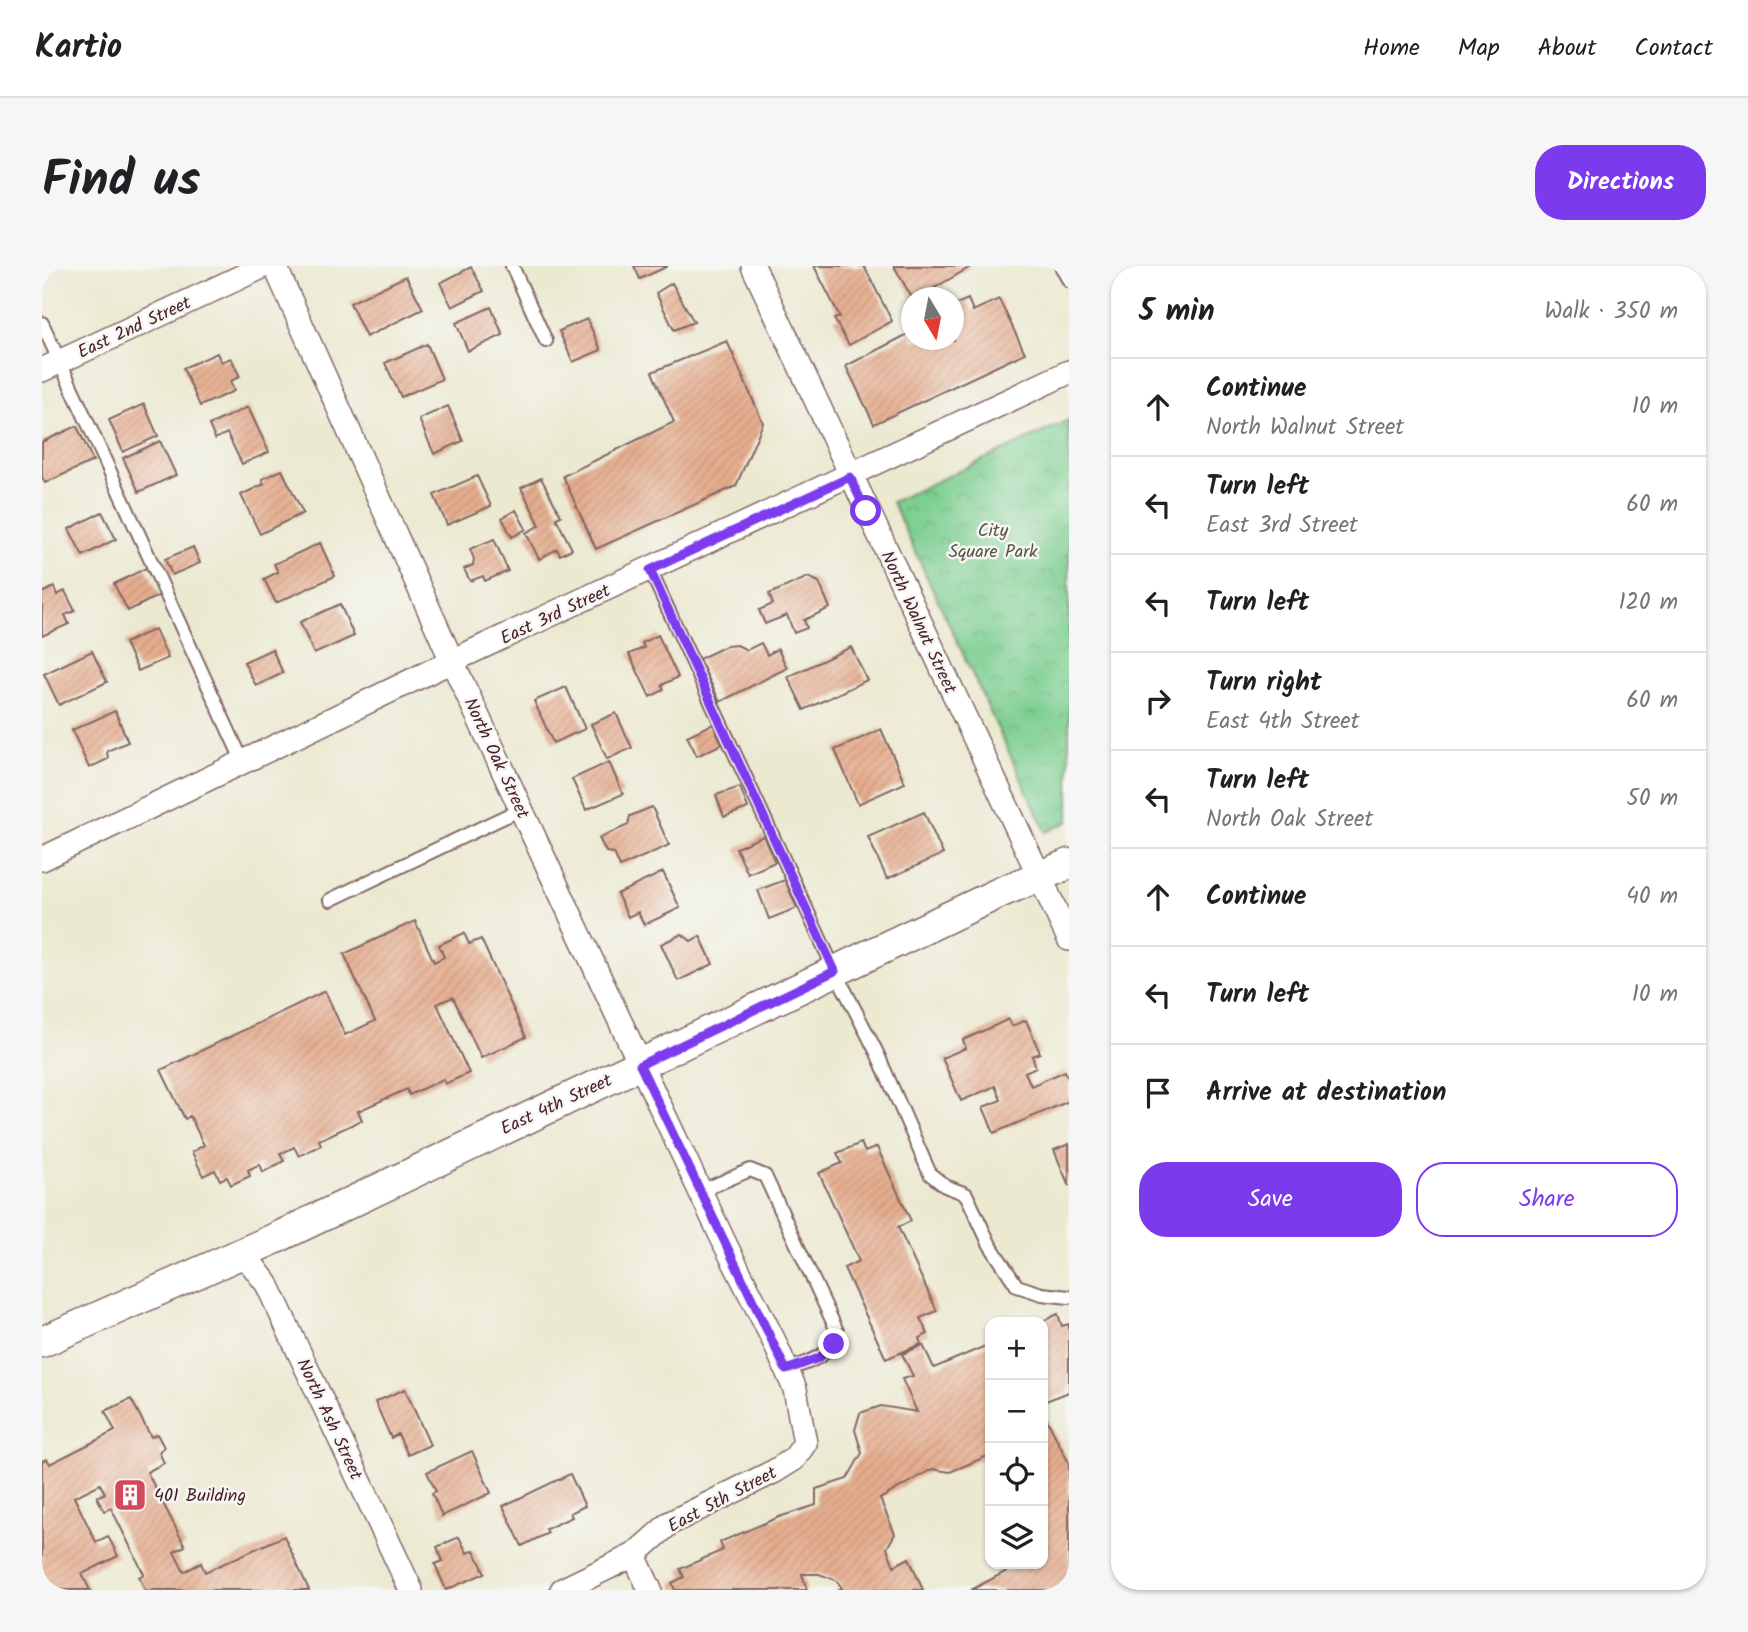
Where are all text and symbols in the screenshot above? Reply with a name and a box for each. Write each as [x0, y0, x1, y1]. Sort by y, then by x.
text: Kartio [35, 22, 122, 75]
text: Home [1363, 29, 1420, 68]
text: Map [1458, 29, 1500, 68]
text: About [1538, 29, 1596, 68]
text: Contact [1634, 29, 1713, 68]
text: Find us [42, 143, 200, 221]
button: Directions [1535, 145, 1706, 220]
north arrow [901, 287, 964, 350]
text: 5 min [1139, 288, 1215, 336]
street label: East 2nd Street [73, 289, 197, 367]
text: Walk · 350 m [1544, 294, 1678, 330]
text: Continue [1206, 368, 1307, 410]
icon: ahead [1139, 388, 1177, 426]
text: 10 m [1632, 389, 1678, 425]
text: North Walnut Street [1206, 410, 1404, 446]
text: Turn left [1206, 466, 1309, 508]
icon: left [1139, 486, 1177, 524]
text: 60 m [1626, 487, 1678, 523]
route start [850, 495, 881, 526]
text: East 3rd Street [1206, 508, 1358, 544]
park label: City Square Park [948, 517, 1038, 567]
street label: North Walnut Street [872, 546, 964, 700]
street label: East 3rd Street [496, 577, 617, 654]
text: Turn left [1206, 582, 1309, 624]
icon: left [1139, 584, 1177, 622]
text: 120 m [1618, 585, 1678, 621]
text: Turn right [1206, 662, 1322, 704]
icon: right [1139, 682, 1177, 720]
text: 60 m [1626, 683, 1678, 719]
street label: North Oak Street [455, 693, 537, 825]
text: East 4th Street [1206, 704, 1360, 740]
text: Turn left [1206, 760, 1309, 802]
icon: left [1139, 780, 1177, 818]
text: 50 m [1627, 781, 1678, 817]
text: North Oak Street [1206, 802, 1373, 838]
text: Continue [1206, 876, 1307, 918]
icon: ahead [1139, 878, 1177, 916]
text: 40 m [1626, 879, 1678, 915]
text: Turn left [1206, 974, 1309, 1016]
icon: left [1139, 976, 1177, 1014]
text: 10 m [1632, 977, 1678, 1013]
street label: East 4th Street [496, 1066, 618, 1144]
text: Arrive at destination [1206, 1072, 1446, 1114]
icon: arrive [1139, 1074, 1177, 1112]
button: Save [1139, 1162, 1402, 1237]
button: Share [1416, 1162, 1678, 1237]
map controls [985, 1317, 1048, 1569]
button: + [985, 1317, 1048, 1380]
route end [818, 1328, 849, 1359]
street label: North Ash Street [288, 1354, 370, 1486]
button: − [985, 1380, 1048, 1443]
button: locate [985, 1443, 1048, 1506]
street label: East 5th Street [663, 1459, 783, 1541]
building icon: 401 Building [111, 1476, 149, 1514]
place label: 401 Building [154, 1482, 246, 1511]
button: layers [985, 1506, 1048, 1569]

